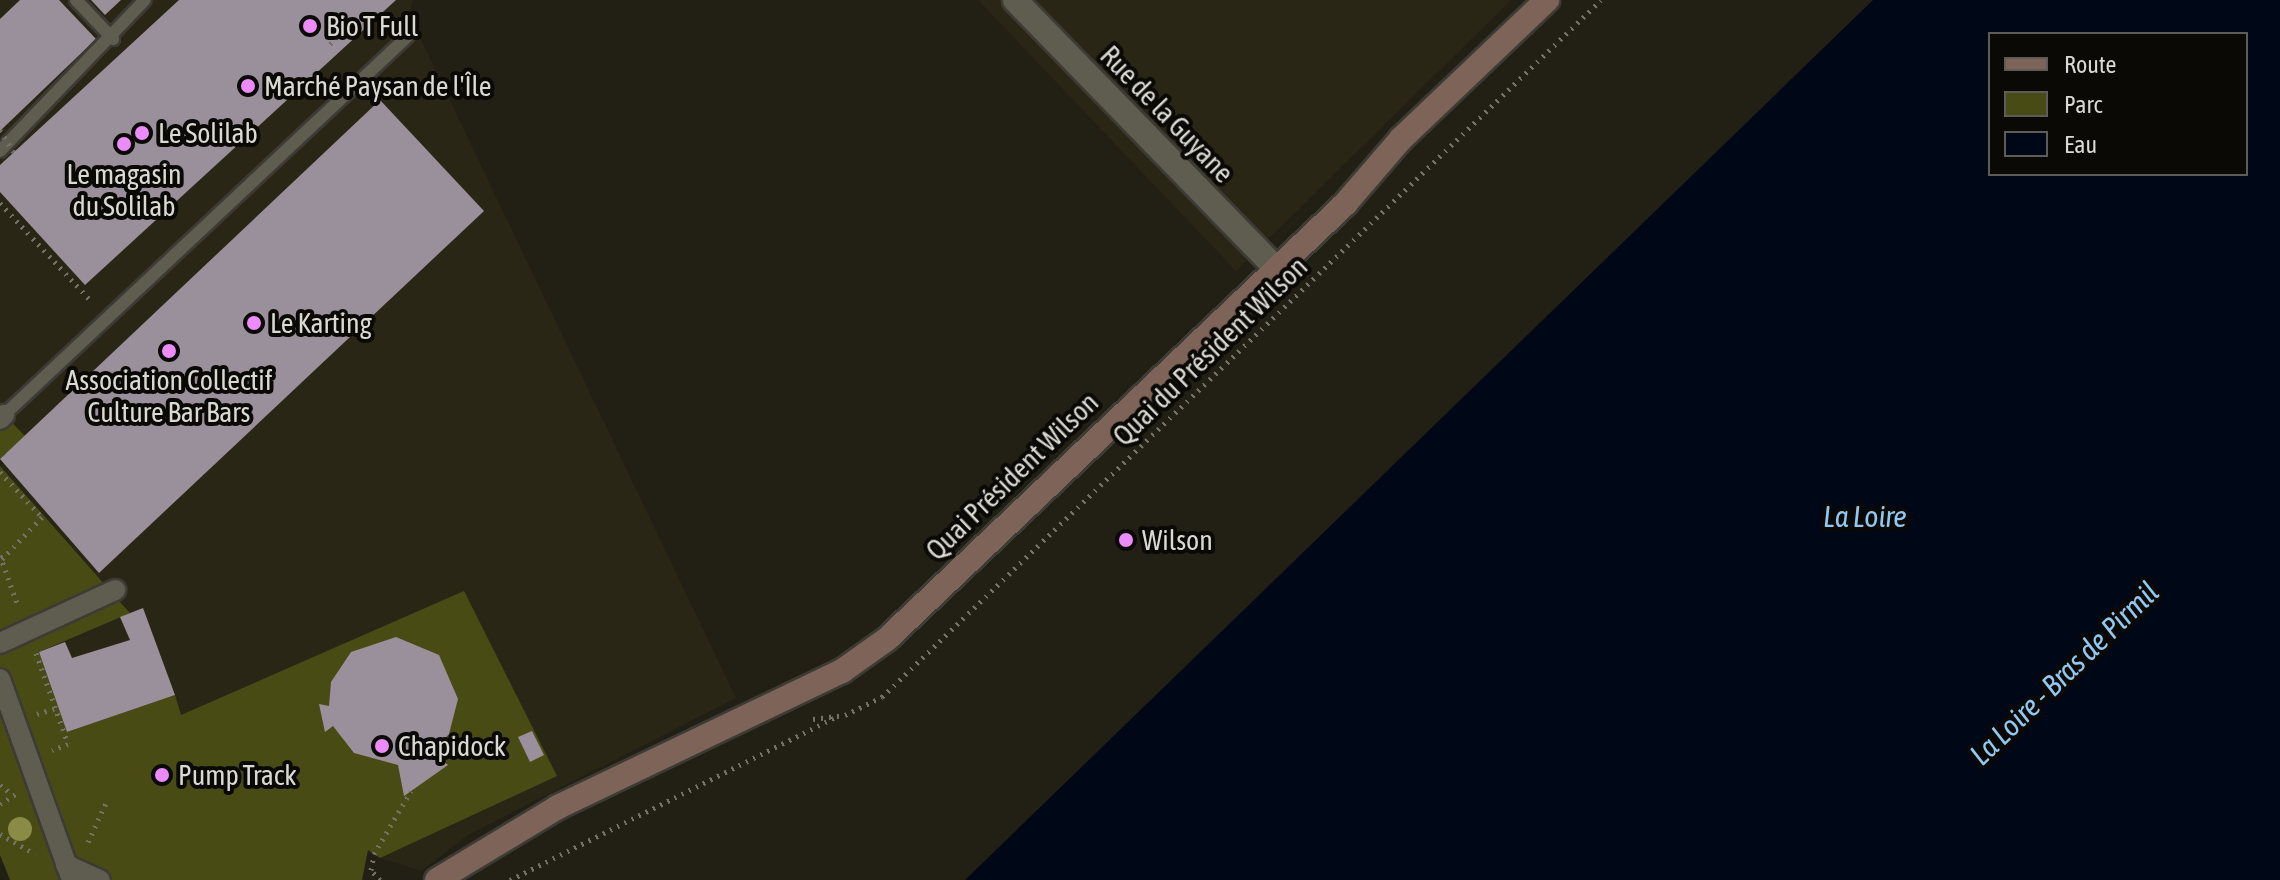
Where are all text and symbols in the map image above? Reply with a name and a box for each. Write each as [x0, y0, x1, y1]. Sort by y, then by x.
place label: Bio T Full [326, 9, 418, 43]
marker: Bio T Full [301, 17, 319, 35]
legend [1988, 32, 2248, 176]
street label: Rue de la Guyane [1093, 39, 1241, 189]
text: Route [2064, 51, 2116, 78]
place label: Marché Paysan de l'Île [264, 69, 491, 103]
marker: Marché Paysan de l'Île [239, 77, 257, 95]
text: Parc [2064, 91, 2102, 118]
place label: Le Solilab [158, 116, 258, 150]
marker: Le Solilab [133, 124, 151, 142]
text: Eau [2064, 131, 2097, 158]
marker: Le magasin du Solilab [115, 135, 133, 153]
place label: Le magasin du Solilab [67, 157, 181, 223]
street label: Quai du Président Wilson [1106, 250, 1314, 452]
place label: Le Karting [270, 306, 372, 340]
marker: Le Karting [245, 314, 263, 332]
marker: Association Collectif Culture Bar Bars [160, 342, 178, 360]
place label: Association Collectif Culture Bar Bars [65, 363, 273, 429]
street label: Quai Président Wilson [919, 385, 1105, 567]
water label: La Loire [1823, 498, 1907, 534]
place label: Wilson [1142, 523, 1213, 557]
marker: Wilson [1117, 531, 1135, 549]
water label: La Loire - Bras de Pirmil [1962, 574, 2166, 772]
place label: Chapidock [398, 729, 506, 763]
marker: Chapidock [373, 737, 391, 755]
place label: Pump Track [178, 758, 297, 792]
marker: Pump Track [153, 766, 171, 784]

